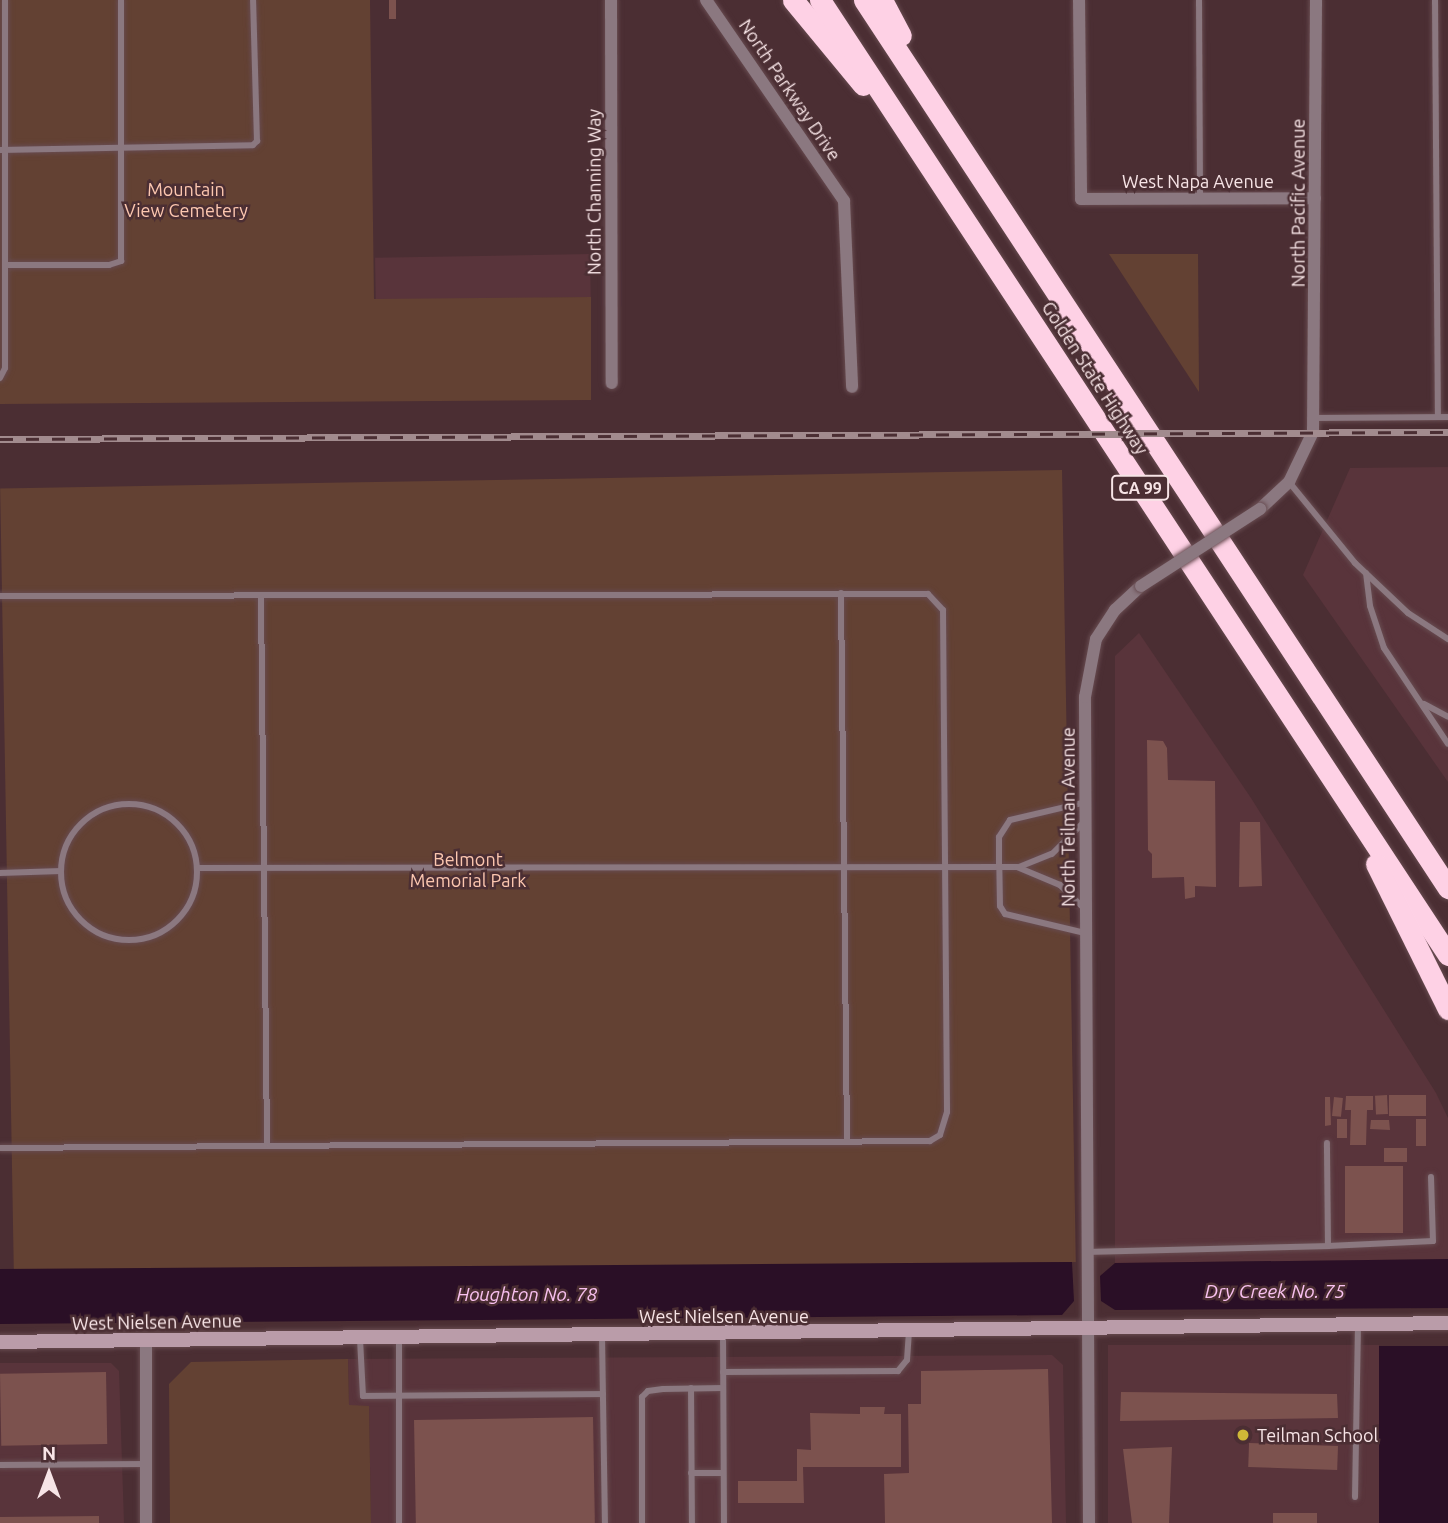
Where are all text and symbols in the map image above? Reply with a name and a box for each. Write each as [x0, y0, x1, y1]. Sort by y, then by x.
street label: North Parkway Drive [735, 15, 845, 165]
street label: North Channing Way [583, 109, 605, 275]
street label: North Pacific Avenue [1287, 119, 1309, 287]
street label: West Napa Avenue [1122, 170, 1274, 192]
park label: Mountain View Cemetery [124, 179, 248, 222]
street label: Golden State Highway [1037, 297, 1153, 459]
road number: CA 99 [1110, 475, 1170, 500]
street label: North Teilman Avenue [1057, 727, 1079, 907]
park label: Belmont Memorial Park [410, 849, 526, 892]
water label: Dry Creek No. 75 [1205, 1281, 1345, 1303]
water label: Houghton No. 78 [457, 1284, 597, 1306]
street label: West Nielsen Avenue [639, 1305, 809, 1327]
street label: West Nielsen Avenue [72, 1310, 242, 1334]
place label: Teilman School [1257, 1424, 1378, 1446]
marker: Teilman School [1235, 1427, 1251, 1443]
north arrow [14, 1439, 84, 1509]
text: N [42, 1442, 56, 1464]

